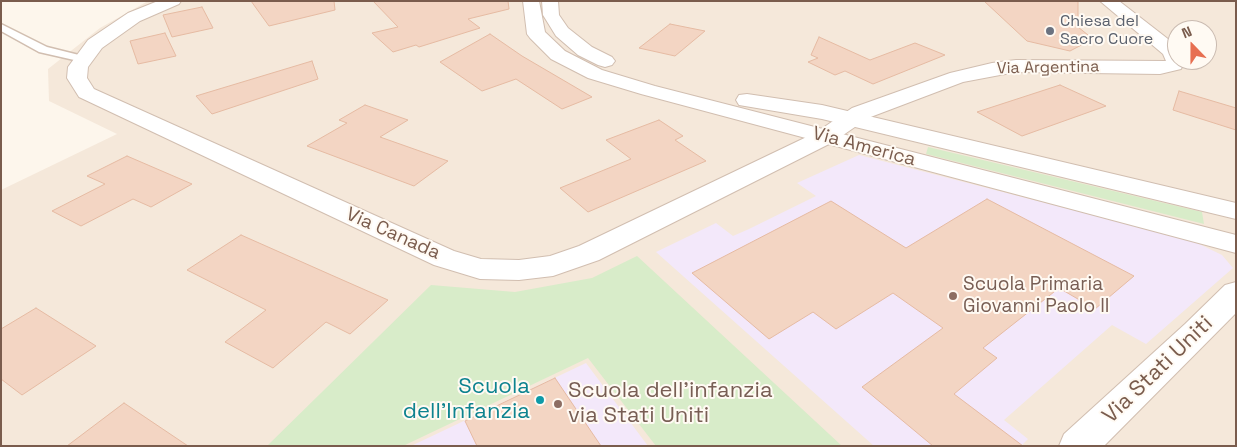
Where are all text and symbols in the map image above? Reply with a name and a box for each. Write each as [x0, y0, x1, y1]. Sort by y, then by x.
place label: Chiesa del Sacro Cuore [1060, 12, 1153, 50]
north arrow [1167, 20, 1217, 70]
text: N [1179, 22, 1194, 42]
marker: Chiesa del Sacro Cuore [1044, 25, 1056, 37]
street label: Via Argentina [997, 58, 1099, 78]
street label: Via America [810, 122, 918, 172]
street label: Via Canada [342, 203, 444, 265]
place label: Scuola Primaria Giovanni Paolo II [963, 274, 1109, 318]
marker: Scuola Primaria Giovanni Paolo II [947, 290, 959, 302]
street label: Via Stati Uniti [1097, 311, 1219, 429]
place label: Scuola dell'Infanzia [403, 374, 530, 426]
place label: Scuola dell'infanzia via Stati Uniti [568, 378, 773, 430]
marker: Scuola dell'Infanzia [534, 394, 546, 406]
marker: Scuola dell'infanzia via Stati Uniti [552, 398, 564, 410]

